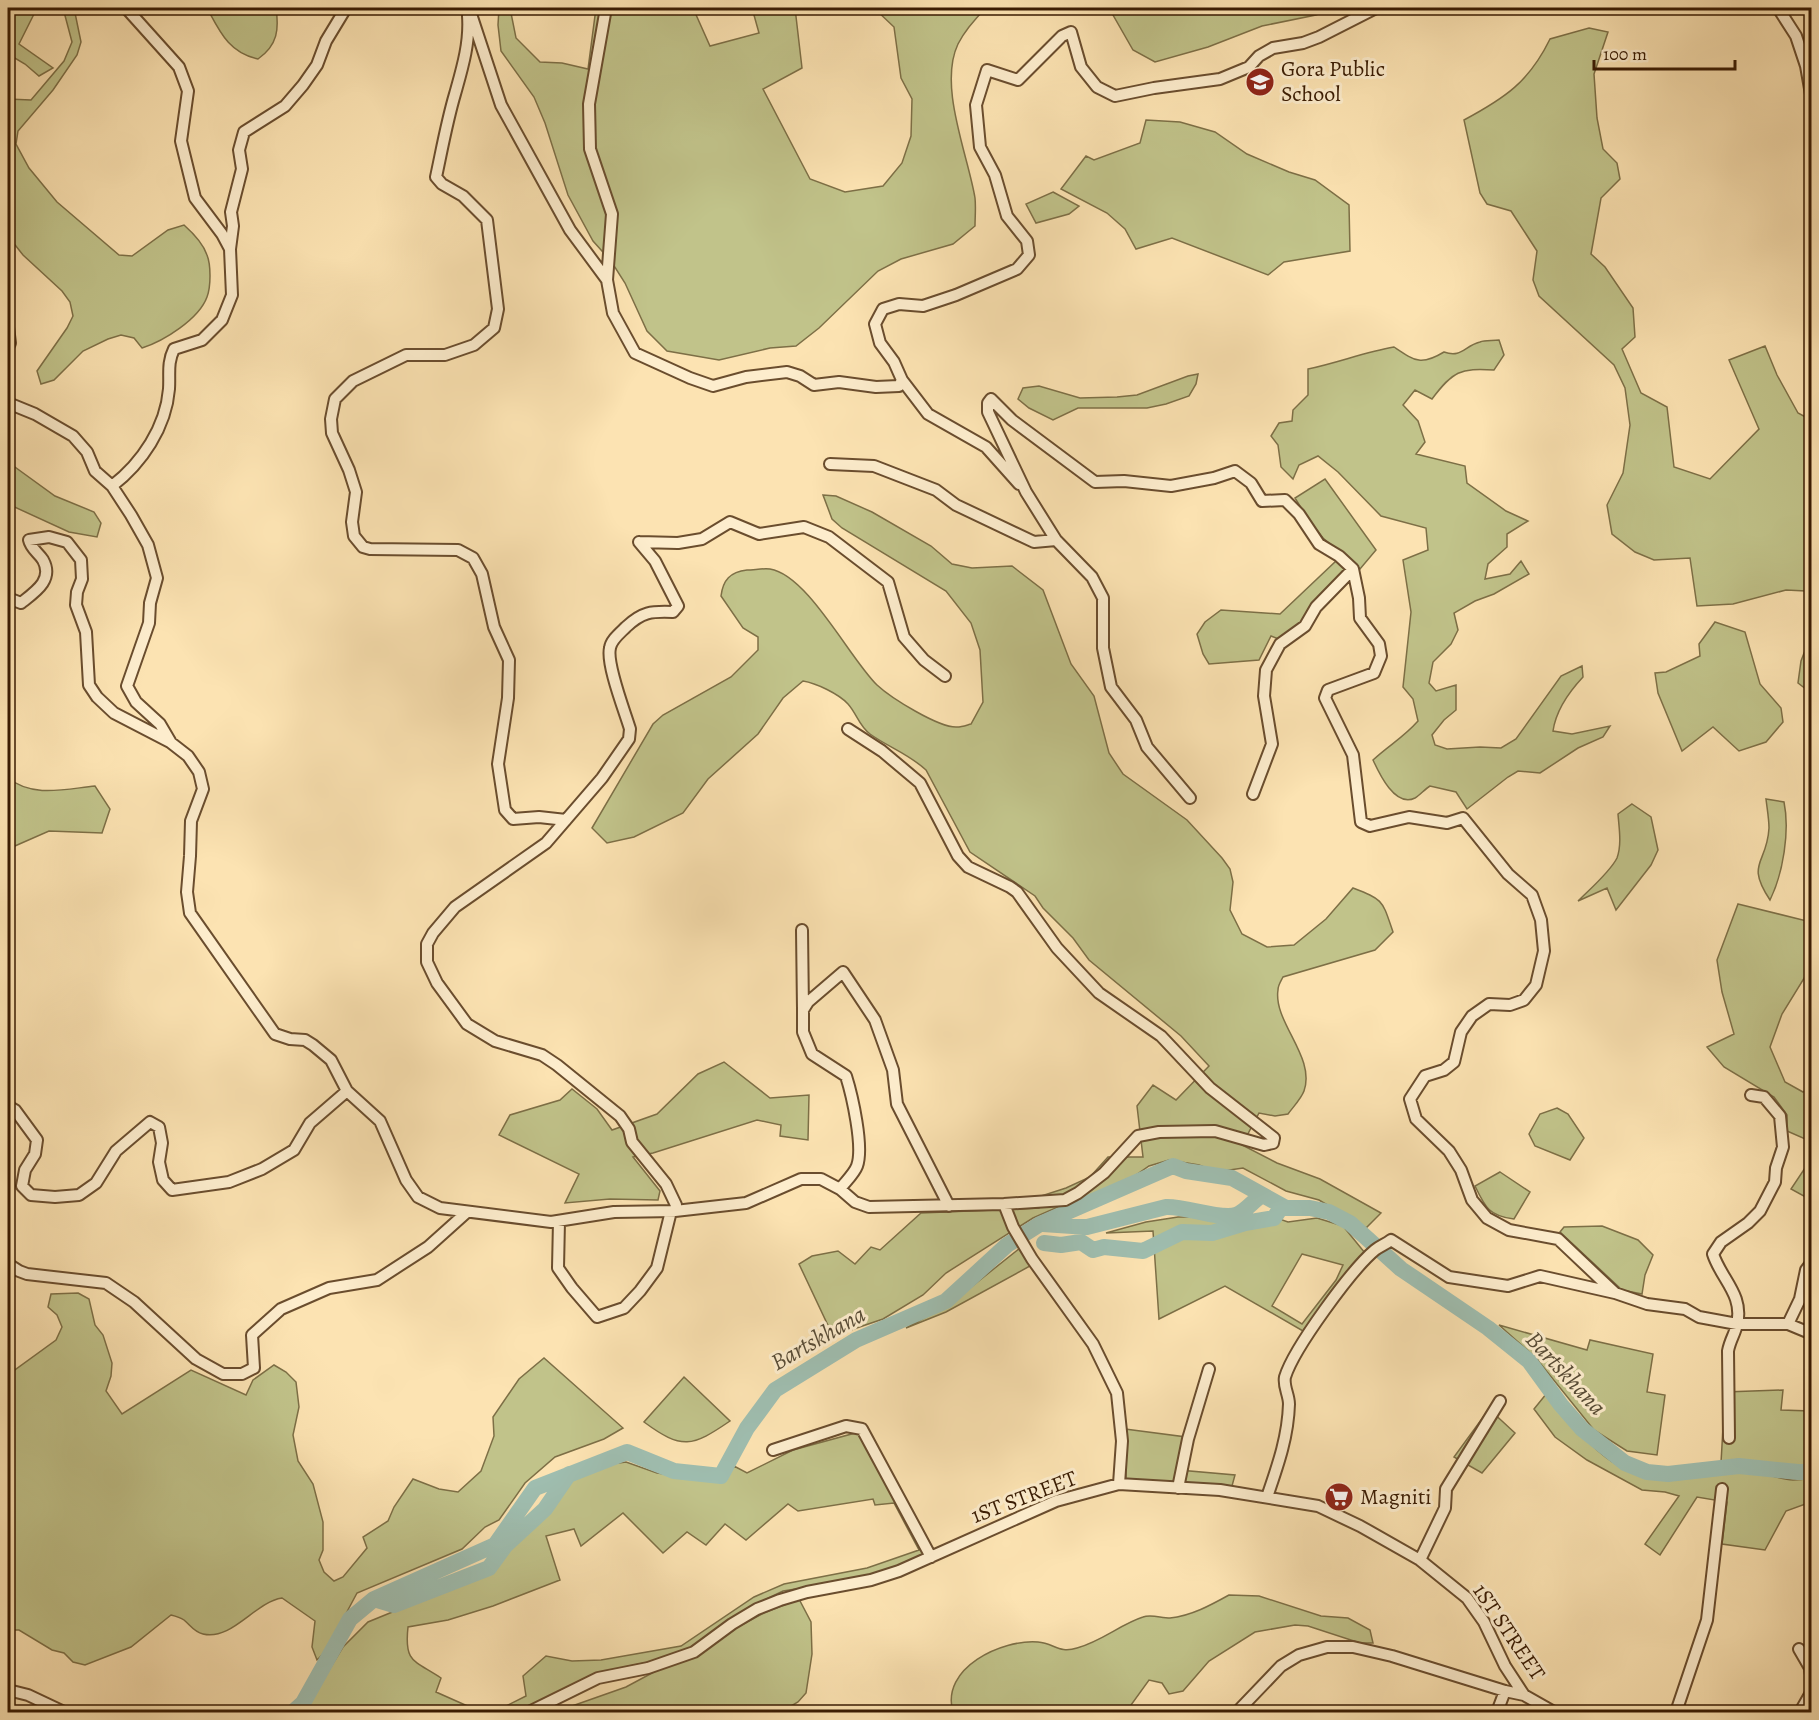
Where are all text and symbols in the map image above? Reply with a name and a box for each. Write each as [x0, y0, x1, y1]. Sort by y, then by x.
scale bar [1594, 33, 1735, 71]
text: 100 m [1603, 42, 1647, 66]
place label: Gora Public School [1281, 54, 1385, 109]
school or university icon: Gora Public School [1244, 66, 1276, 98]
water label: Bartskhana [765, 1298, 871, 1378]
water label: Bartskhana [1519, 1324, 1613, 1422]
street label: 1ST STREET [967, 1463, 1081, 1531]
supermarket icon: Magniti [1323, 1481, 1355, 1513]
place label: Magniti [1360, 1482, 1431, 1512]
street label: 1ST STREET [1466, 1578, 1552, 1686]

